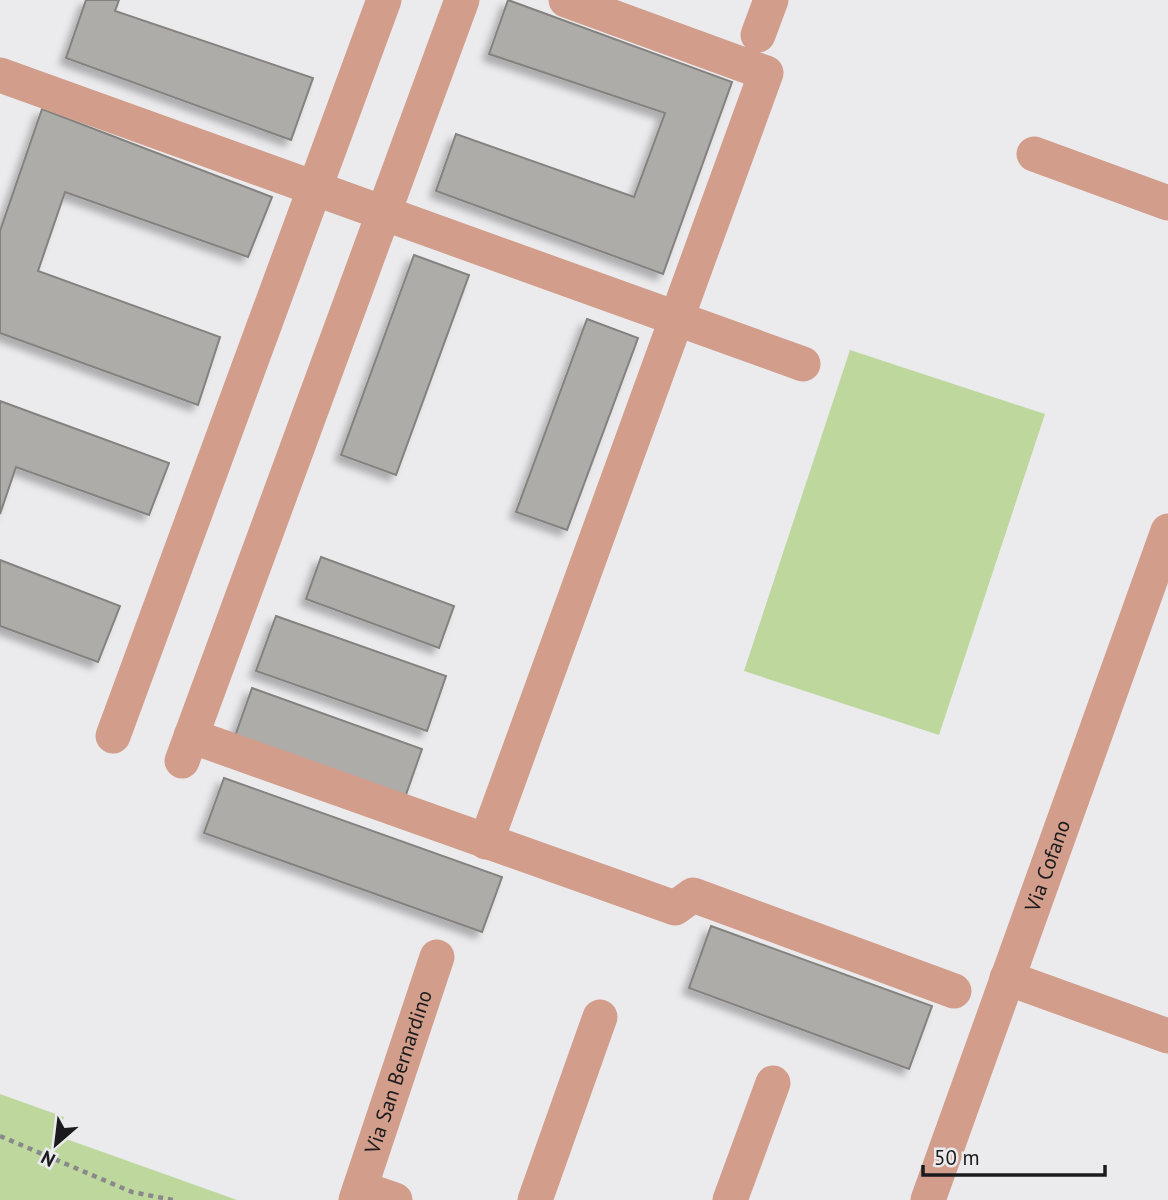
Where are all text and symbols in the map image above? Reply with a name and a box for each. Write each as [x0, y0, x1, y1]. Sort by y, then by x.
street label: Via Cofano [1018, 816, 1076, 916]
street label: Via San Bernardino [358, 986, 438, 1158]
north arrow [21, 1109, 91, 1179]
scale bar [923, 1134, 1105, 1178]
text: 50 m [934, 1144, 980, 1171]
text: N [37, 1145, 59, 1173]

